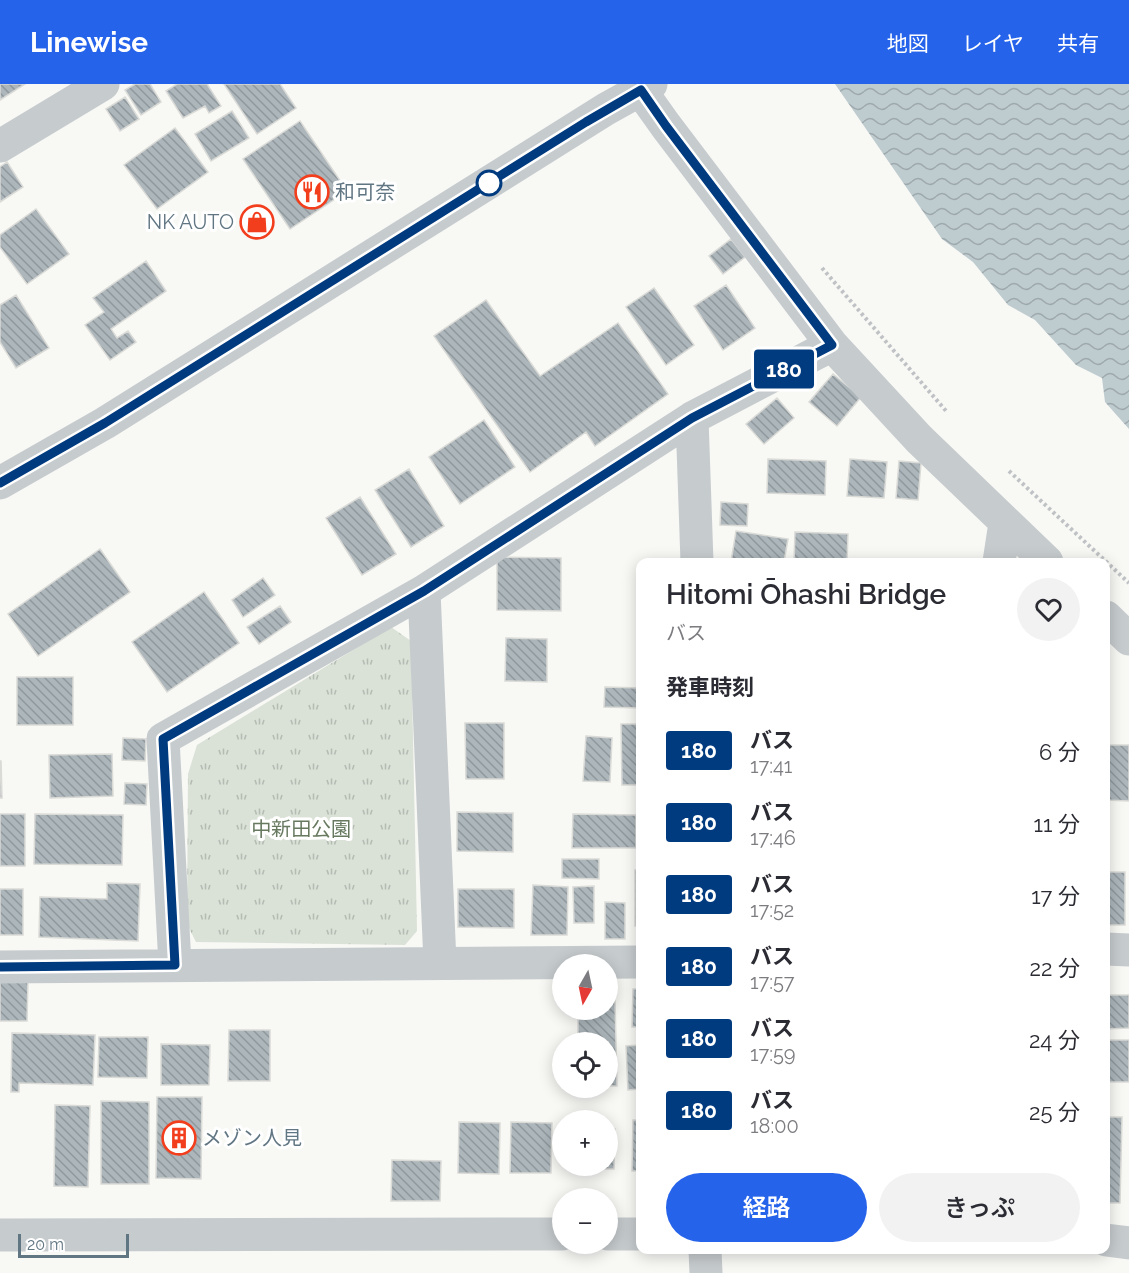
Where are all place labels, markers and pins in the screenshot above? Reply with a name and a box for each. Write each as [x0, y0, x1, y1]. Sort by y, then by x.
unlabelled marker [476, 170, 502, 196]
restaurant icon: 和可奈 [294, 174, 330, 210]
place label: 和可奈 [335, 180, 395, 204]
shop icon: NK AUTO [239, 204, 275, 240]
place label: NK AUTO [147, 210, 234, 234]
building icon: メゾン人見 [161, 1120, 197, 1156]
place label: メゾン人見 [202, 1126, 302, 1150]

